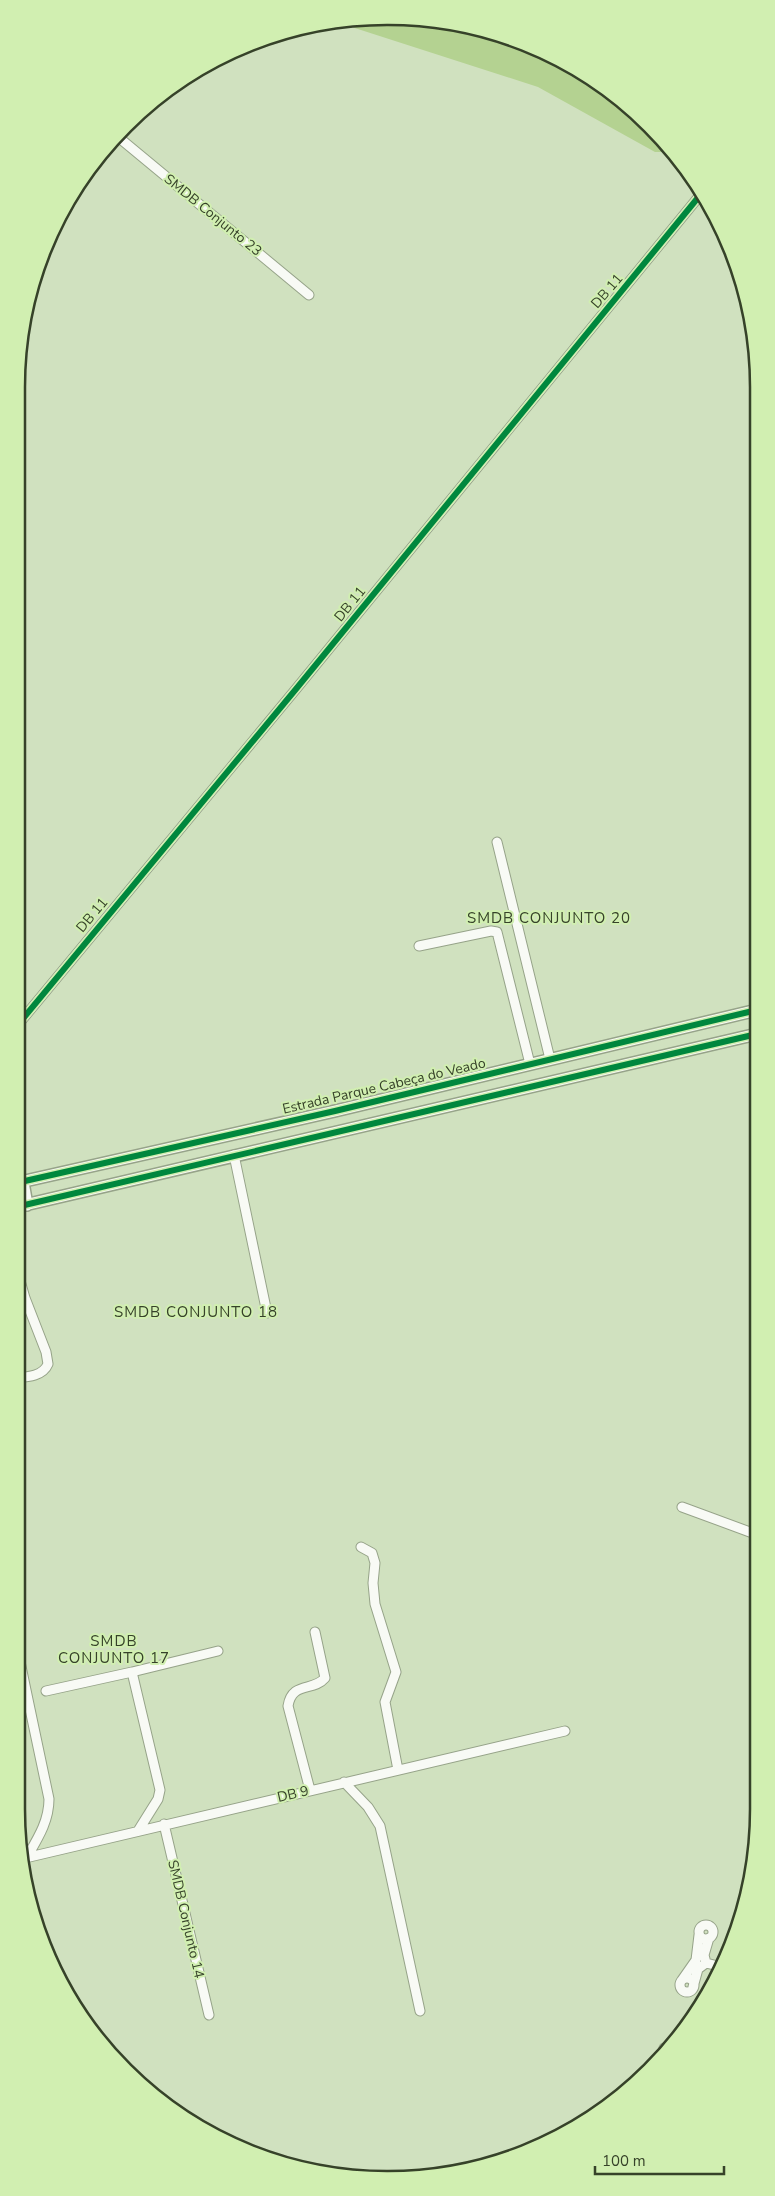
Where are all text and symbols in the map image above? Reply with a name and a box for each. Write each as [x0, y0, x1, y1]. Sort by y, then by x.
street label: SMDB Conjunto 23 [160, 170, 266, 260]
street label: DB 11 [587, 270, 627, 312]
street label: DB 11 [330, 582, 370, 626]
street label: DB 11 [72, 893, 112, 937]
district label: SMDB CONJUNTO 20 [467, 908, 631, 928]
street label: Estrada Parque Cabeça do Veado [281, 1053, 488, 1119]
district label: SMDB CONJUNTO 18 [114, 1302, 278, 1322]
district label: SMDB CONJUNTO 17 [58, 1631, 170, 1668]
street label: DB 9 [275, 1781, 311, 1807]
street label: SMDB Conjunto 14 [163, 1858, 209, 1980]
scale bar [595, 2144, 724, 2176]
text: 100 m [602, 2151, 646, 2171]

